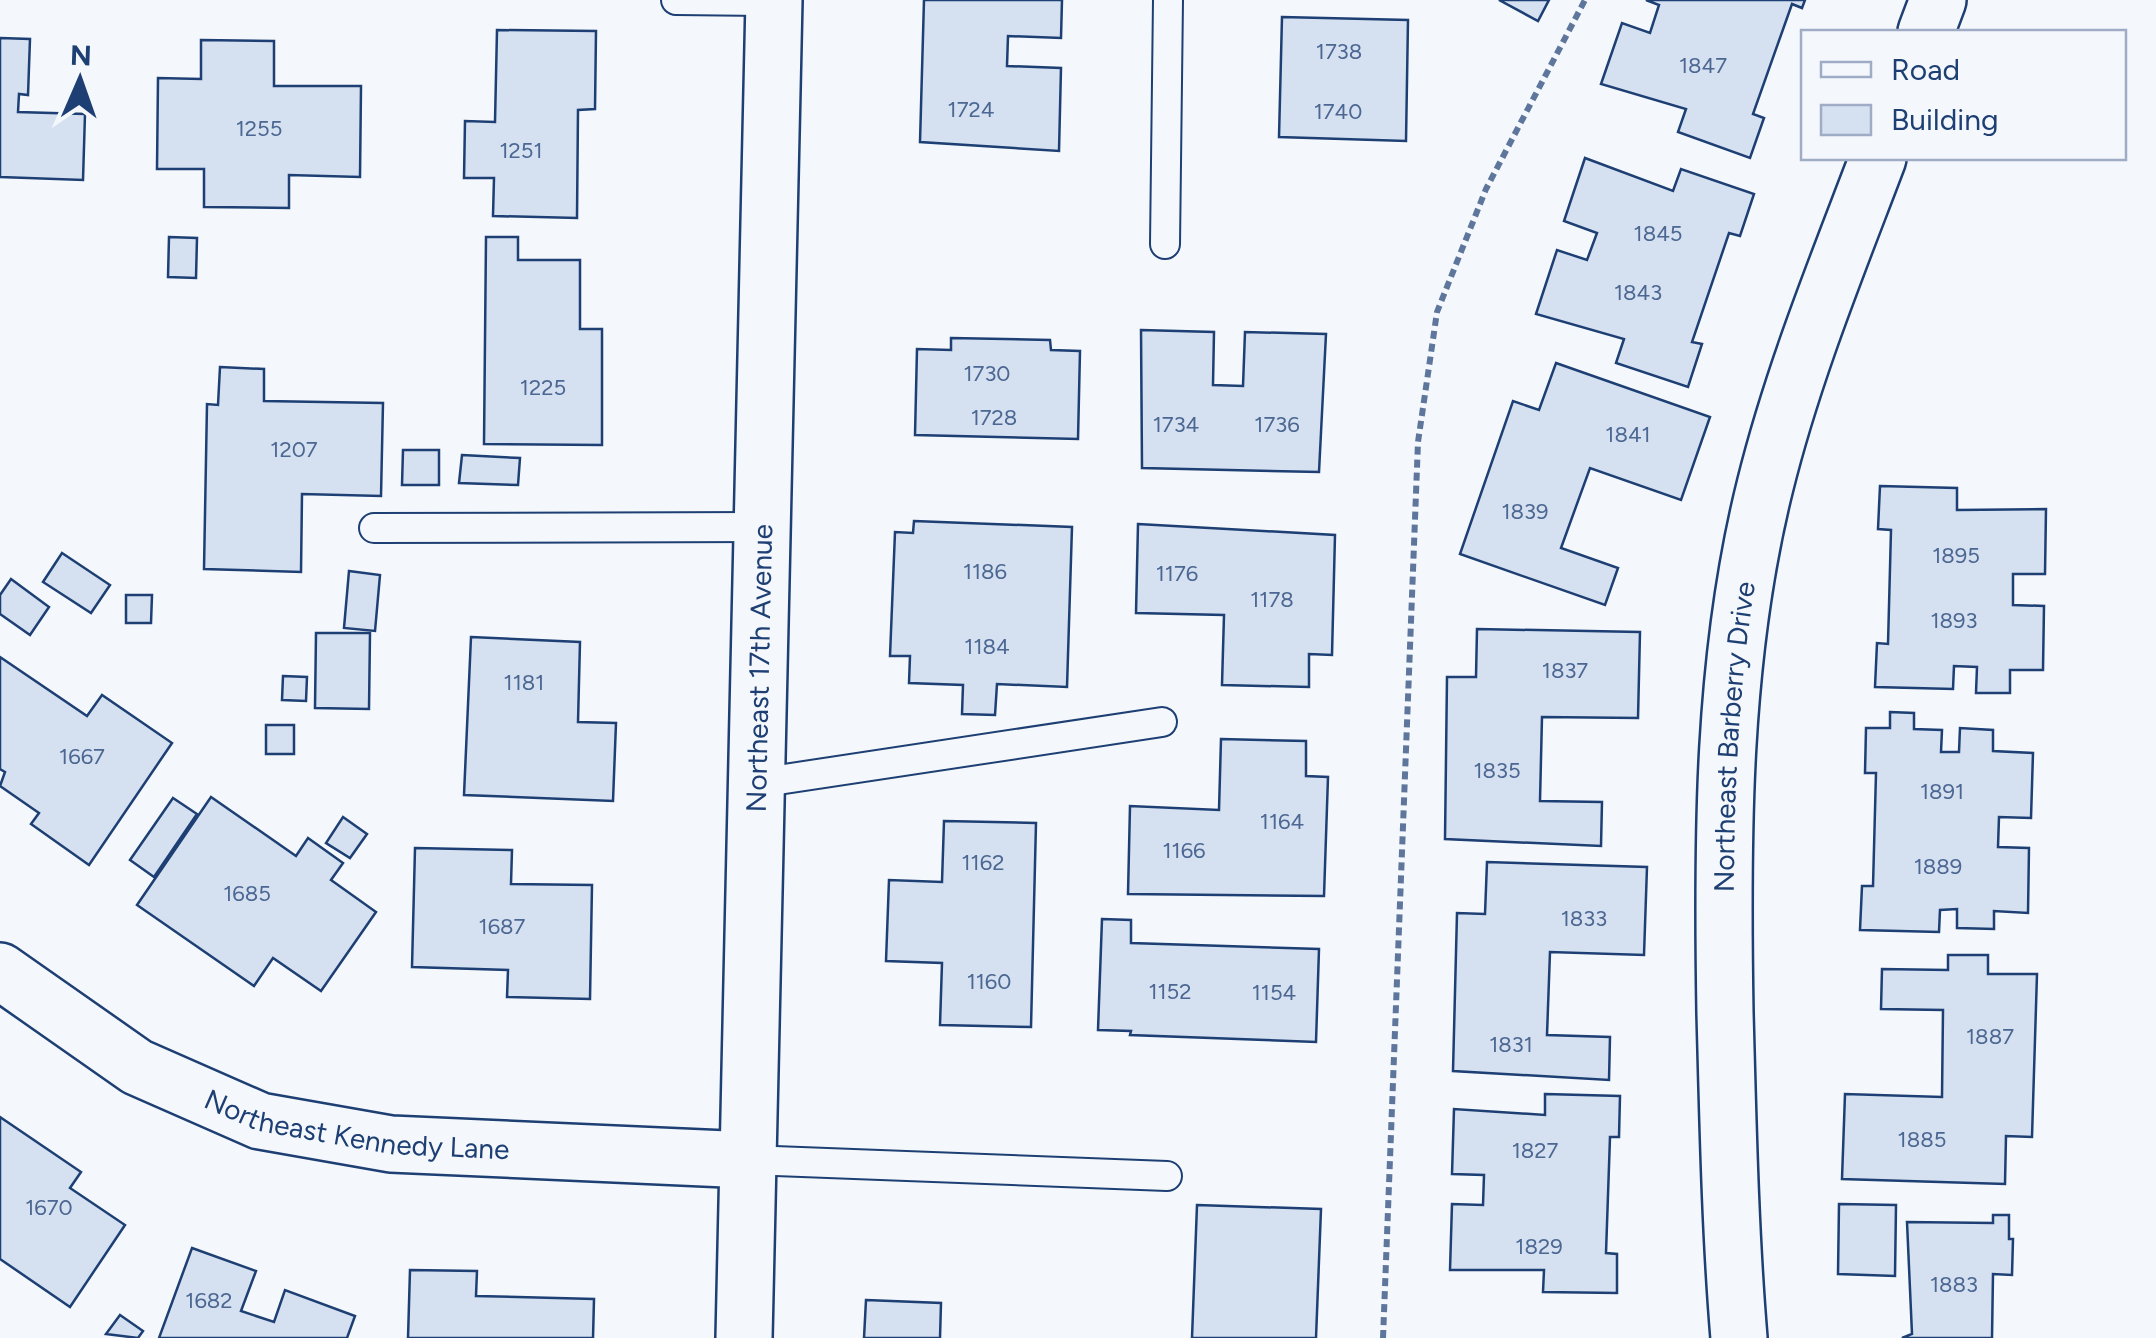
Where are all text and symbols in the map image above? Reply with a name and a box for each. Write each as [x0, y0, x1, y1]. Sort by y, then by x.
north arrow [30, 30, 130, 130]
legend [1801, 30, 2126, 160]
text: N [69, 38, 92, 72]
house number: 1738 [1316, 38, 1362, 65]
text: Road [1891, 51, 1960, 88]
house number: 1847 [1679, 52, 1727, 79]
house number: 1724 [948, 96, 994, 123]
house number: 1740 [1314, 98, 1362, 125]
text: Building [1891, 101, 1999, 138]
house number: 1255 [236, 115, 282, 142]
house number: 1251 [499, 137, 543, 164]
house number: 1845 [1634, 220, 1682, 247]
house number: 1843 [1614, 279, 1662, 306]
house number: 1730 [964, 360, 1010, 387]
house number: 1225 [520, 374, 566, 401]
house number: 1728 [971, 404, 1017, 431]
house number: 1734 [1153, 411, 1199, 438]
house number: 1736 [1254, 411, 1300, 438]
house number: 1841 [1605, 421, 1651, 448]
house number: 1207 [270, 436, 318, 463]
house number: 1839 [1501, 498, 1549, 525]
street label: Northeast 17th Avenue [739, 524, 779, 813]
house number: 1895 [1932, 542, 1980, 569]
house number: 1186 [963, 558, 1007, 585]
house number: 1176 [1156, 560, 1198, 587]
street label: Northeast Barberry Drive [1707, 579, 1762, 892]
house number: 1178 [1250, 586, 1294, 613]
house number: 1893 [1930, 607, 1978, 634]
house number: 1184 [964, 633, 1010, 660]
house number: 1837 [1542, 657, 1588, 684]
house number: 1181 [504, 669, 544, 696]
house number: 1667 [59, 743, 105, 770]
house number: 1835 [1473, 757, 1521, 784]
house number: 1891 [1920, 778, 1964, 805]
house number: 1164 [1260, 808, 1304, 835]
house number: 1166 [1162, 837, 1206, 864]
house number: 1162 [962, 849, 1004, 876]
house number: 1889 [1914, 853, 1962, 880]
house number: 1685 [223, 880, 271, 907]
house number: 1833 [1561, 905, 1607, 932]
house number: 1687 [479, 913, 526, 940]
house number: 1160 [967, 968, 1011, 995]
house number: 1152 [1148, 978, 1192, 1005]
house number: 1154 [1252, 979, 1296, 1006]
house number: 1887 [1966, 1023, 2014, 1050]
house number: 1831 [1489, 1031, 1533, 1058]
street label: Northeast Kennedy Lane [199, 1082, 510, 1166]
house number: 1885 [1898, 1126, 1946, 1153]
house number: 1827 [1512, 1137, 1559, 1164]
house number: 1670 [25, 1194, 73, 1221]
house number: 1829 [1515, 1233, 1563, 1260]
house number: 1883 [1930, 1271, 1978, 1298]
house number: 1682 [185, 1287, 233, 1314]

